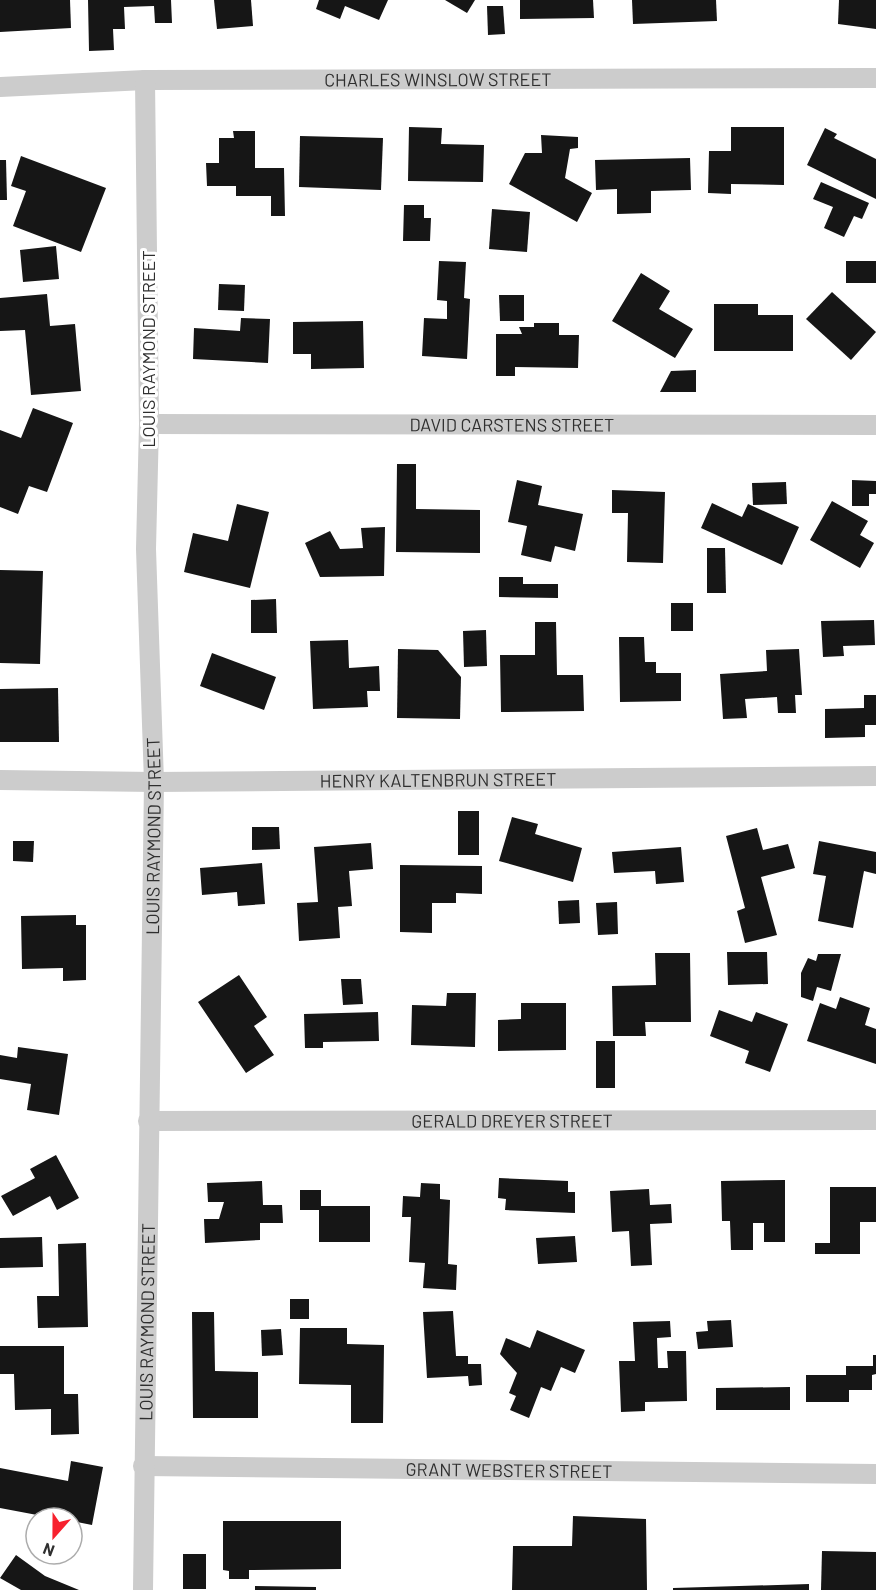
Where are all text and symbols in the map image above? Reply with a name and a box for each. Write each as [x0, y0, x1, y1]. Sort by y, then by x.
street label: CHARLES WINSLOW STREET [324, 68, 552, 91]
street label: LOUIS RAYMOND STREET [137, 250, 159, 448]
street label: DAVID CARSTENS STREET [410, 413, 614, 436]
street label: LOUIS RAYMOND STREET [141, 737, 165, 935]
street label: HENRY KALTENBRUN STREET [319, 768, 556, 792]
street label: GERALD DREYER STREET [411, 1109, 613, 1132]
street label: LOUIS RAYMOND STREET [134, 1223, 159, 1421]
street label: GRANT WEBSTER STREET [405, 1458, 613, 1482]
north arrow [24, 1506, 84, 1566]
text: N [40, 1540, 57, 1561]

